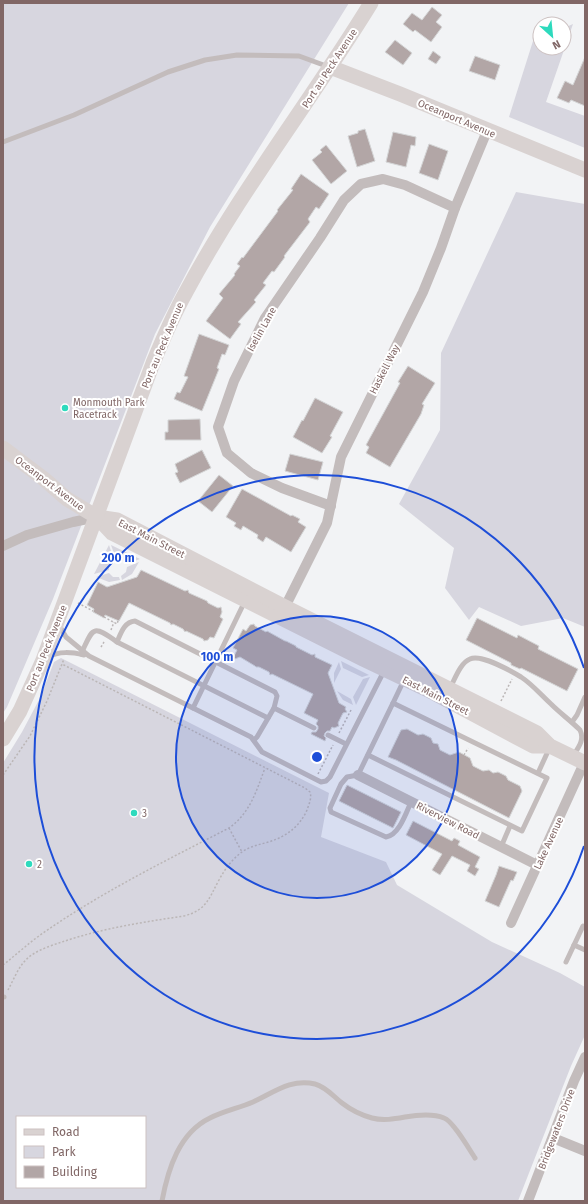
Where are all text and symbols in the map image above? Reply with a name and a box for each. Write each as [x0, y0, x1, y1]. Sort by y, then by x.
north arrow [532, 16, 572, 56]
street label: Port au Peck Avenue [300, 27, 360, 110]
text: N [550, 37, 563, 52]
street label: Oceanport Avenue [416, 97, 497, 141]
street label: Port au Peck Avenue [139, 301, 186, 390]
street label: Iselin Lane [245, 305, 279, 354]
street label: Haskell Way [367, 343, 403, 396]
place label: Monmouth Park Racetrack [73, 397, 145, 421]
marker: Monmouth Park Racetrack [60, 403, 70, 413]
street label: Oceanport Avenue [13, 454, 86, 514]
street label: East Main Street [116, 517, 187, 561]
text: 200 m [101, 551, 135, 565]
street label: Port au Peck Avenue [24, 603, 70, 693]
text: 100 m [201, 650, 233, 664]
street label: East Main Street [400, 674, 471, 718]
centre of rings [310, 750, 324, 764]
street label: Riverview Road [414, 800, 481, 842]
marker: 3 [129, 808, 139, 818]
place label: 3 [142, 808, 147, 820]
street label: Lake Avenue [531, 815, 566, 872]
marker: 2 [24, 859, 34, 869]
place label: 2 [37, 859, 42, 871]
street label: Bridgewaters Drive [536, 1087, 578, 1171]
legend [16, 1116, 146, 1188]
text: Road [52, 1125, 80, 1139]
text: Park [52, 1145, 76, 1159]
text: Building [52, 1165, 98, 1179]

